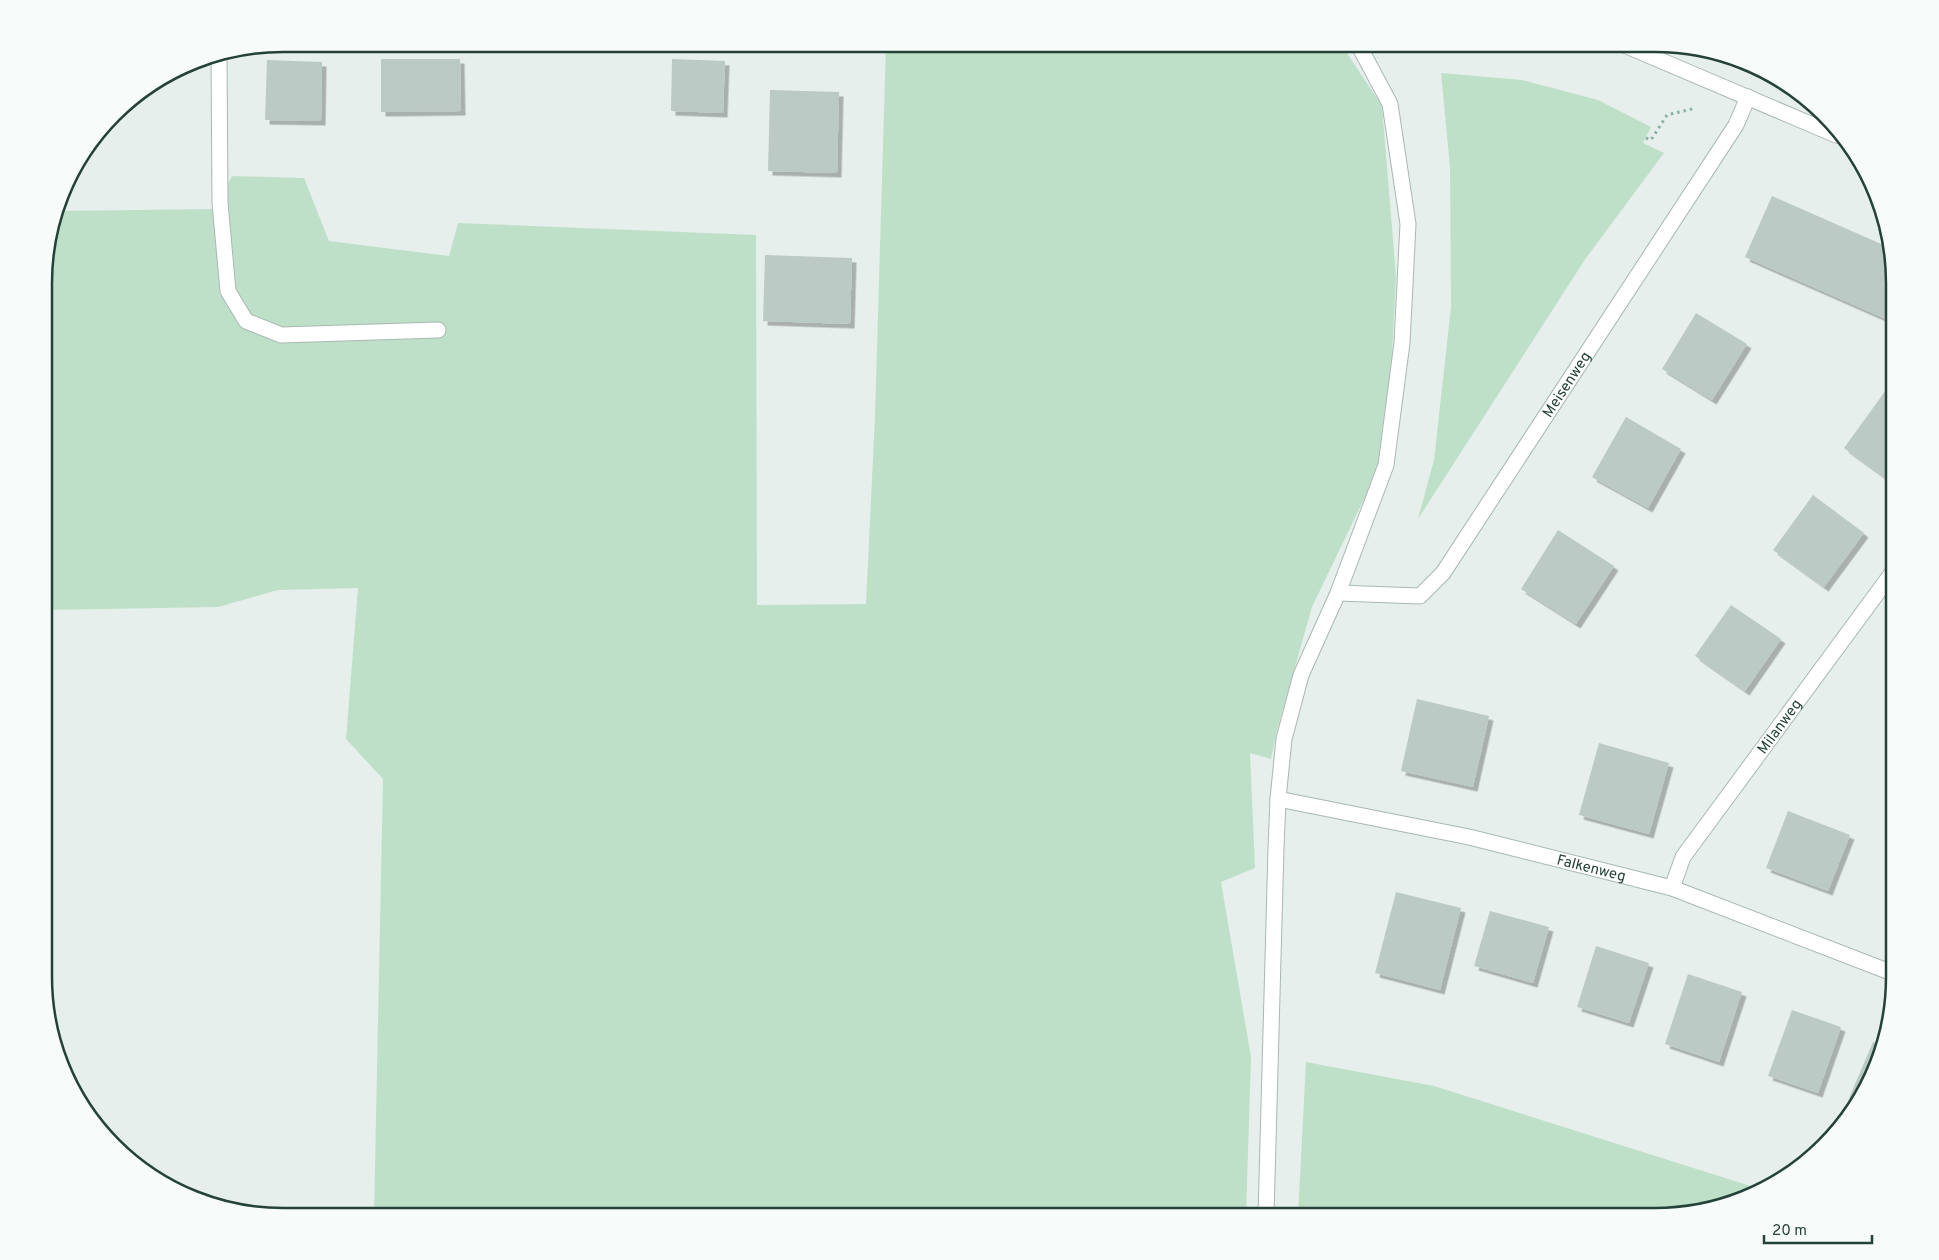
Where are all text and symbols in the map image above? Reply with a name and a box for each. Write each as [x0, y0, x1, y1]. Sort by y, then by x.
street label: Meisenweg [1539, 349, 1596, 422]
street label: Milanweg [1754, 696, 1807, 759]
street label: Falkenweg [1555, 851, 1628, 887]
scale bar [1764, 1212, 1872, 1244]
text: 20 m [1772, 1222, 1807, 1241]

